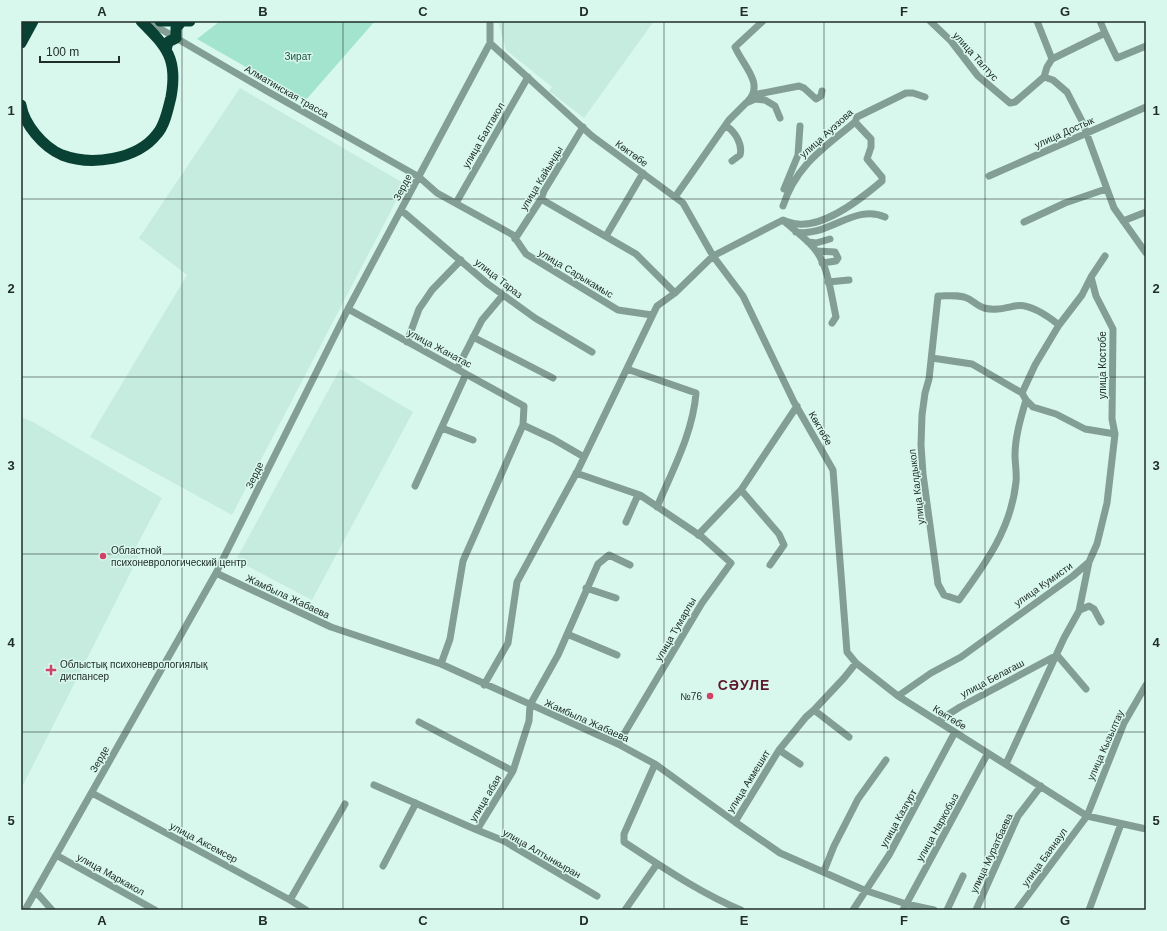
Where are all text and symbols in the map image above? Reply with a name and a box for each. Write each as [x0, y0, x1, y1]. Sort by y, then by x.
text: A [97, 4, 107, 19]
text: B [258, 4, 268, 19]
text: C [418, 4, 428, 19]
text: D [579, 4, 589, 19]
text: E [740, 4, 749, 19]
text: F [900, 4, 908, 19]
text: G [1060, 4, 1070, 19]
street label: улица Талтус [951, 30, 1000, 83]
scale bar [40, 38, 119, 64]
text: 100 m [46, 45, 79, 59]
park label: Зират [284, 51, 312, 62]
street label: Алматинская трасса [243, 63, 331, 120]
street label: улица Балтакол [460, 100, 507, 170]
text: 1 [7, 103, 15, 118]
text: 1 [1152, 103, 1160, 118]
street label: улица Ауэзова [798, 106, 855, 160]
street label: улица Достык [1033, 114, 1096, 150]
street label: Көктөбе [613, 138, 650, 169]
street label: улица Кайынды [518, 144, 565, 212]
street label: Зерде [391, 172, 414, 202]
street label: улица Сарыкамыс [536, 247, 615, 300]
street label: улица Тараз [473, 256, 525, 301]
text: 2 [7, 281, 15, 296]
text: 2 [1152, 281, 1160, 296]
street label: улица Жанатас [406, 327, 474, 370]
street label: улица Костобе [1097, 331, 1108, 399]
street label: Көктөбе [807, 409, 835, 447]
street label: улица Калдыкол [906, 448, 927, 525]
text: 3 [7, 458, 15, 473]
text: 3 [1152, 458, 1160, 473]
street label: Зерде [243, 460, 266, 490]
place label: Областной психоневрологический центр [111, 545, 247, 568]
marker: Областной психоневрологический центр [98, 551, 108, 561]
street label: улица Кумисти [1012, 560, 1075, 609]
street label: Жамбыла Жабаева [244, 572, 332, 621]
street label: улица Тумарлы [653, 596, 698, 663]
text: 4 [7, 635, 15, 650]
text: 4 [1152, 635, 1160, 650]
street label: улица Белагаш [959, 657, 1026, 700]
place label: Облыстық психоневрологиялық диспансер [60, 659, 208, 682]
marker: Облыстық психоневрологиялық диспансер [45, 664, 57, 676]
district label: СӘУЛЕ [718, 677, 770, 693]
place label: №76 [680, 691, 702, 702]
marker: №76 [705, 691, 715, 701]
street label: Жамбыла Жабаева [543, 697, 631, 744]
street label: Көктөбе [931, 703, 969, 732]
street label: улица Кызылтау [1085, 708, 1126, 782]
street label: Зерде [88, 744, 111, 774]
street label: улица Акмешит [725, 747, 772, 815]
street label: улица абая [467, 773, 504, 824]
street label: улица Казгурт [878, 787, 919, 849]
street label: улица Наркобыз [914, 791, 961, 863]
street label: улица Муратбаева [968, 811, 1015, 895]
text: 5 [7, 813, 15, 828]
text: 5 [1152, 813, 1160, 828]
street label: улица Аксемсер [168, 820, 240, 865]
street label: улица Баянаул [1020, 826, 1069, 889]
street label: улица Алтынкыран [501, 827, 583, 880]
street label: улица Маркакол [75, 851, 147, 898]
text: A [97, 913, 107, 928]
text: B [258, 913, 268, 928]
text: C [418, 913, 428, 928]
text: D [579, 913, 589, 928]
text: E [740, 913, 749, 928]
text: F [900, 913, 908, 928]
text: G [1060, 913, 1070, 928]

